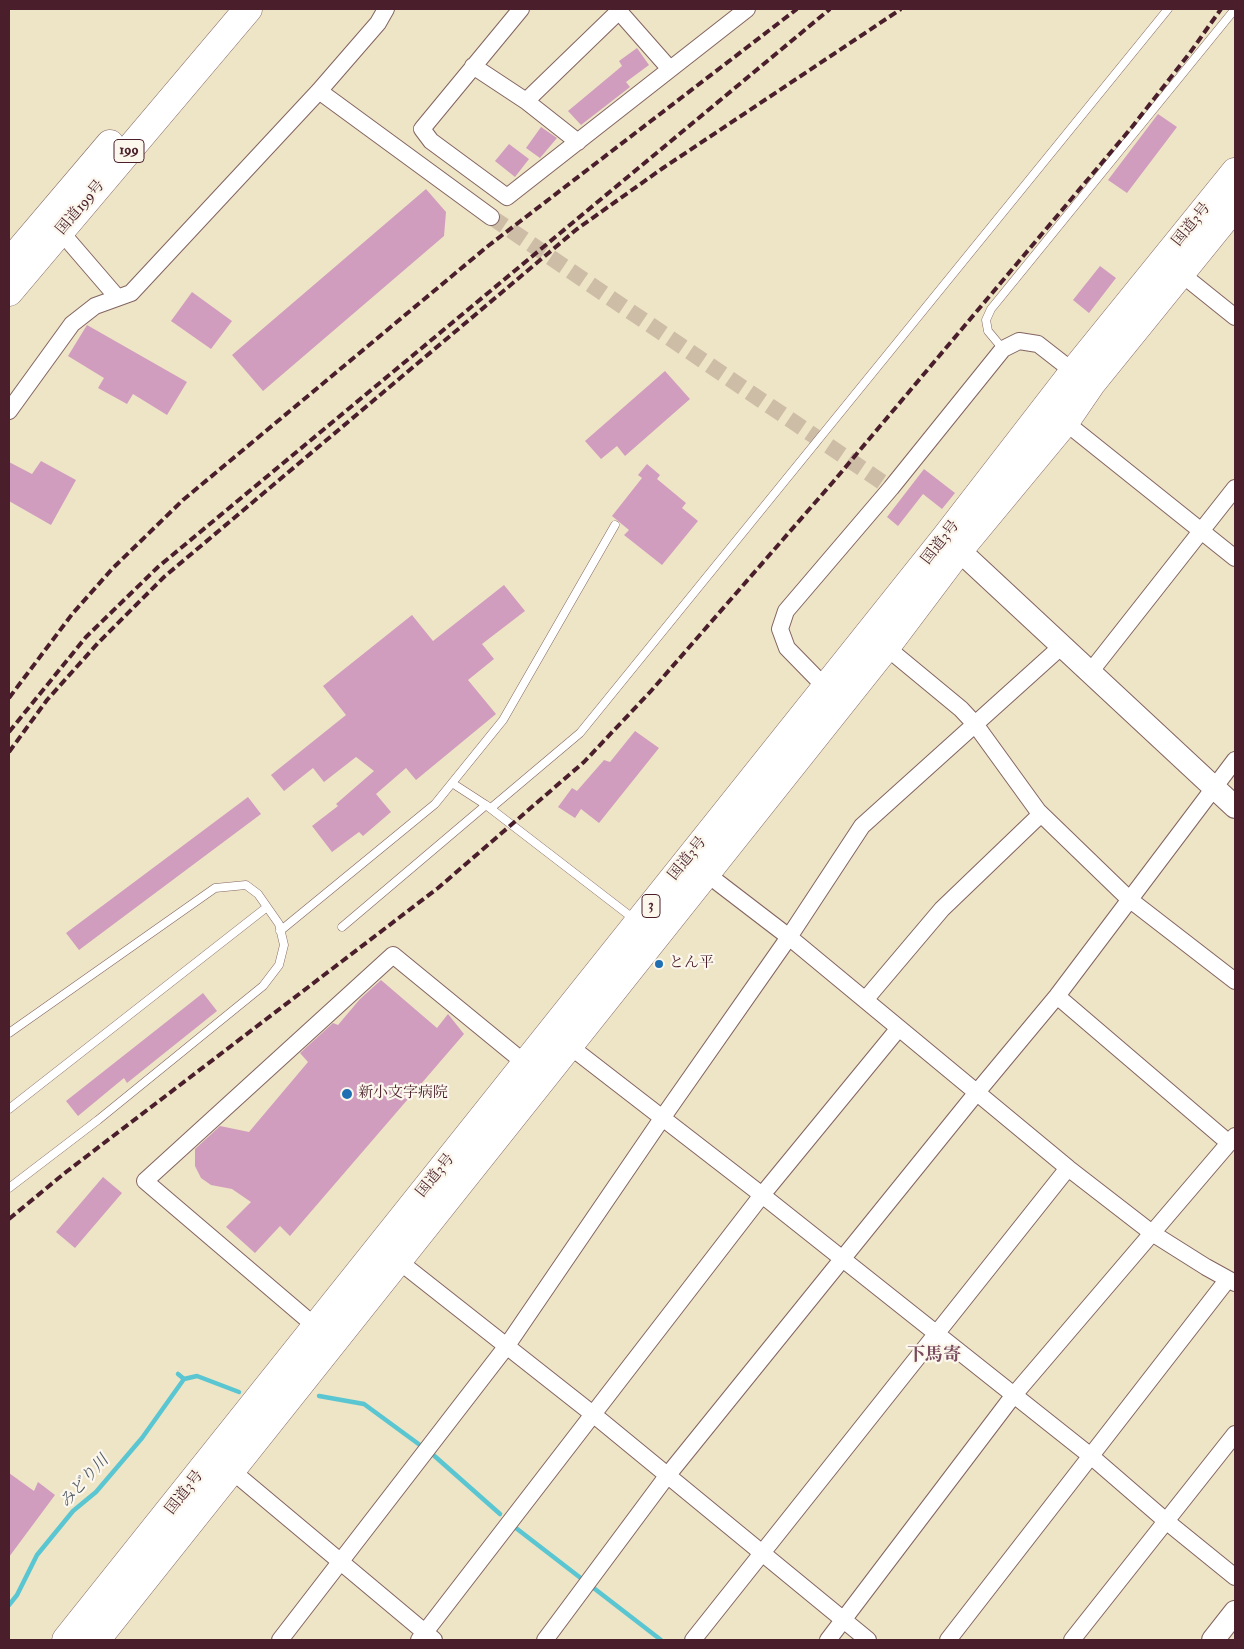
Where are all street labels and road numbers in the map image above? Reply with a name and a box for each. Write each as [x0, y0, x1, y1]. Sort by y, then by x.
road number: 199 [114, 140, 144, 162]
street label: 国道199号 [53, 177, 109, 239]
street label: 国道3号 [1169, 200, 1215, 250]
street label: 国道3号 [918, 517, 964, 569]
street label: 国道3号 [665, 834, 711, 884]
road number: 3 [642, 894, 660, 918]
street label: 国道3号 [413, 1151, 459, 1201]
street label: 国道3号 [162, 1467, 208, 1519]

